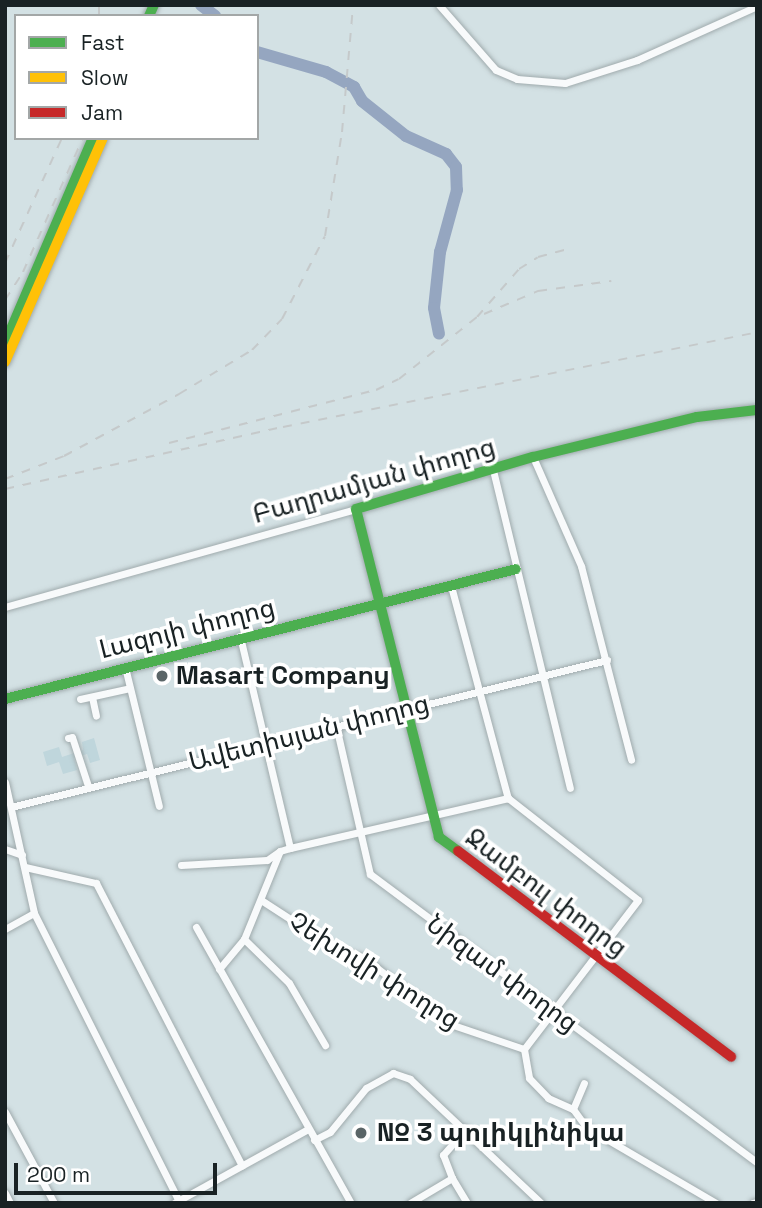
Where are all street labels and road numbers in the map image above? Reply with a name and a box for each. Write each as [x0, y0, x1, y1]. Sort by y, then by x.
street label: Բաղրամյան փողոց [249, 431, 499, 531]
street label: Լազոյի փողոց [96, 592, 278, 666]
street label: Ավետիսյան փողոց [186, 688, 432, 778]
street label: Ջամբուլ փողոց [459, 822, 633, 964]
street label: Չեխովի փողոց [283, 906, 465, 1036]
street label: Նիզամ փողոց [420, 909, 584, 1039]

